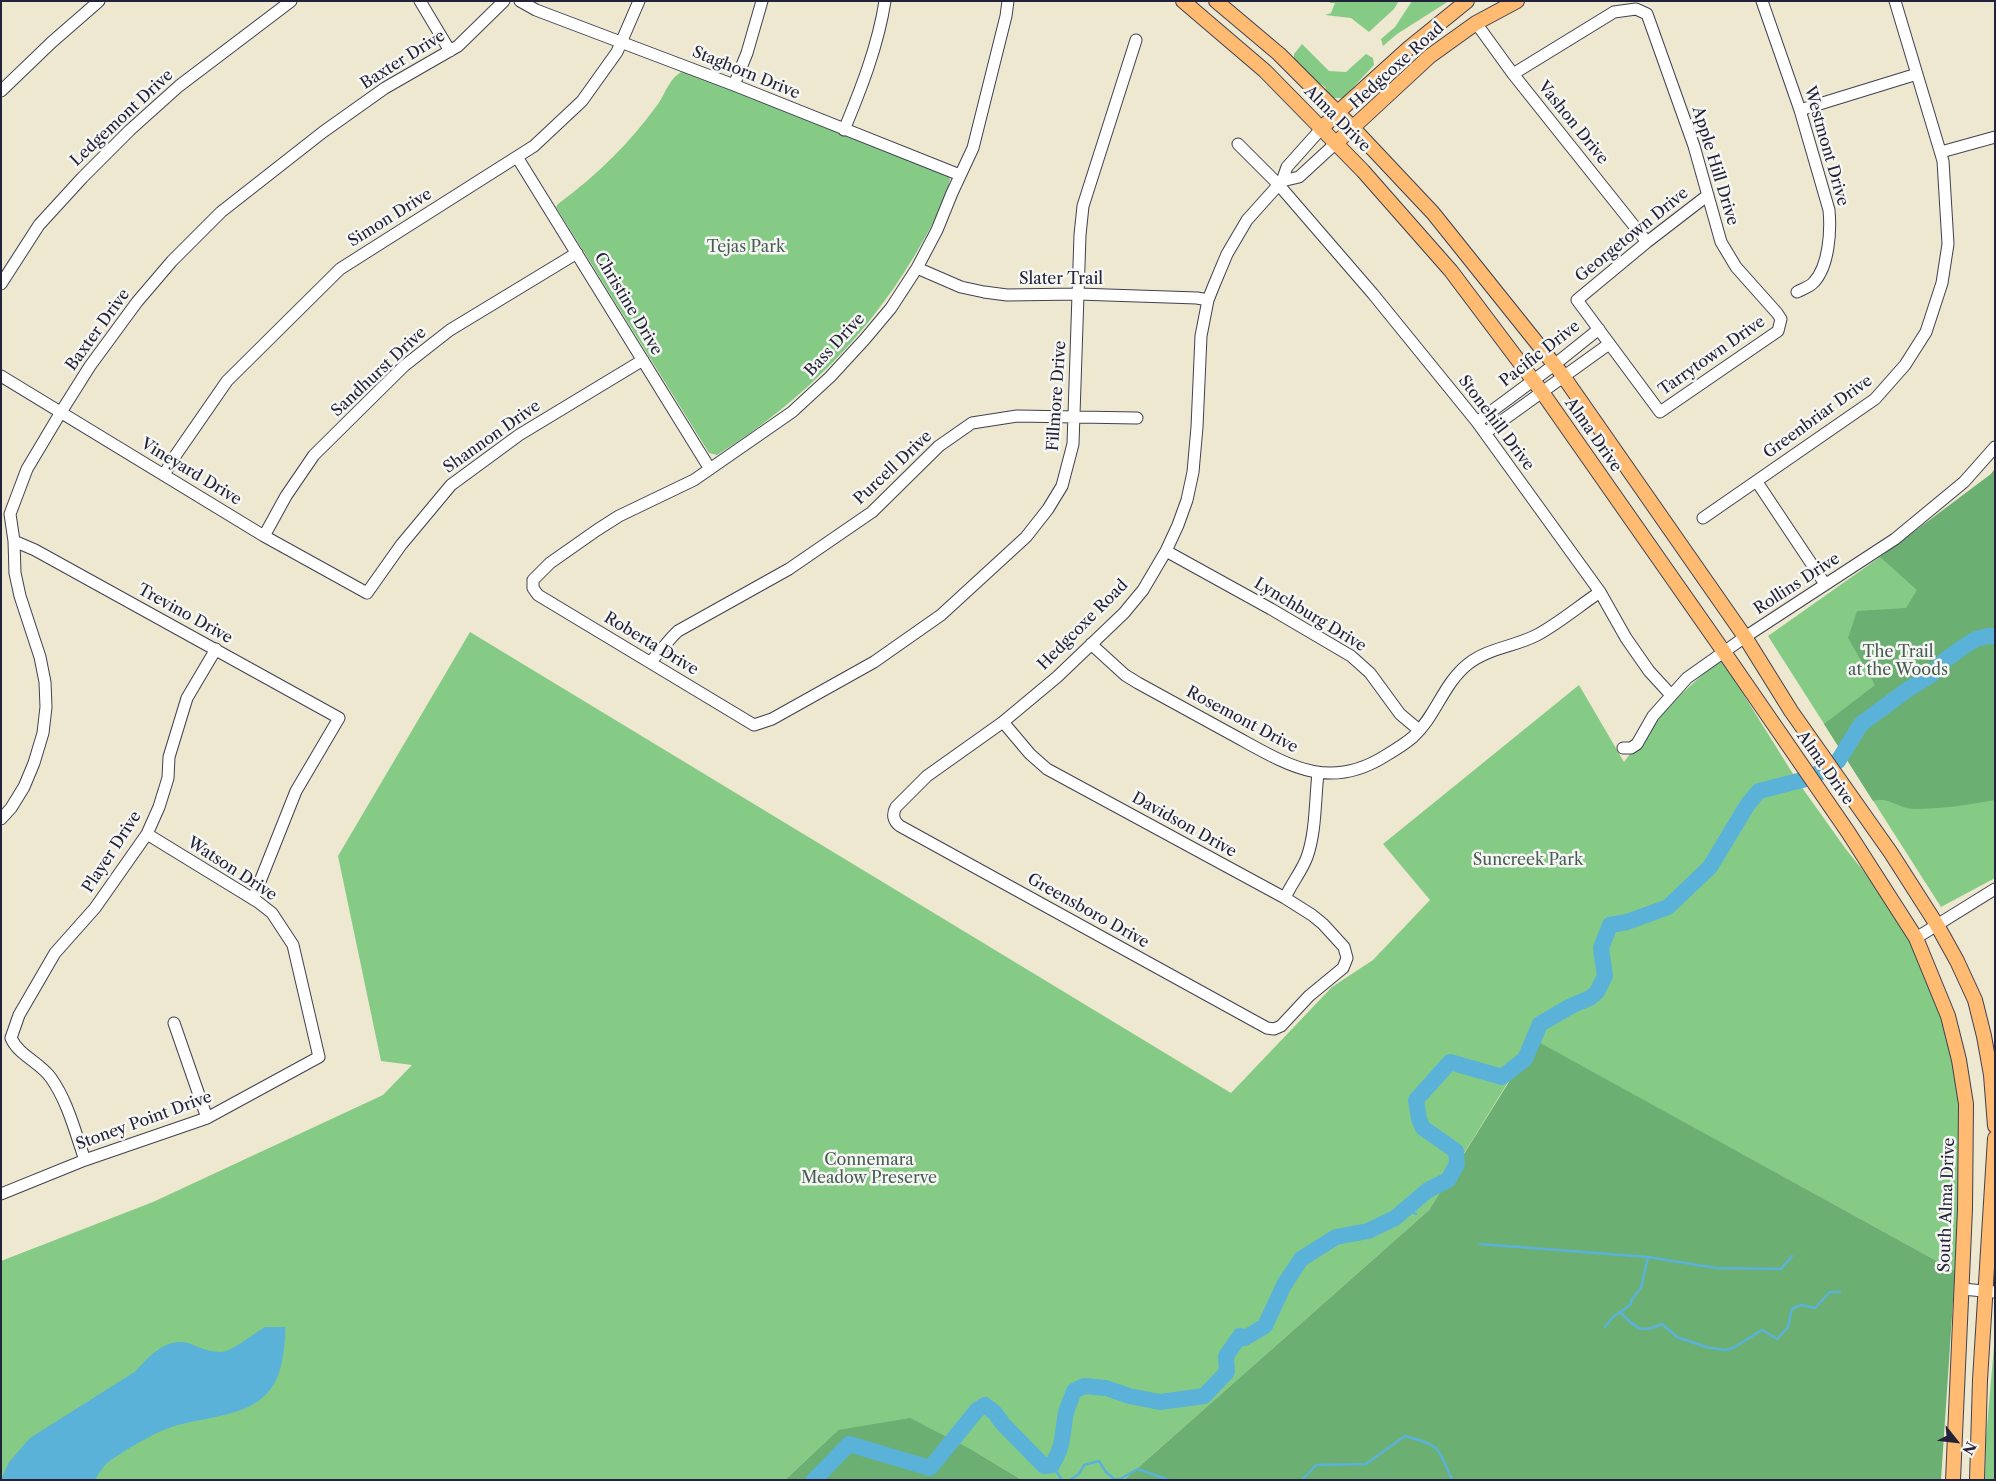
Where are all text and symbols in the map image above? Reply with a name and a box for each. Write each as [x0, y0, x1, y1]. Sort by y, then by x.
street label: Hedgcoxe Road [1346, 19, 1448, 113]
street label: Baxter Drive [357, 26, 449, 94]
street label: Staghorn Drive [689, 43, 803, 103]
street label: Ledgemont Drive [67, 66, 177, 170]
street label: Vashon Drive [1534, 78, 1612, 168]
street label: Alma Drive [1300, 82, 1374, 156]
street label: Westmont Drive [1800, 84, 1852, 208]
street label: Apple Hill Drive [1688, 104, 1742, 228]
street label: Georgetown Drive [1572, 184, 1692, 286]
street label: Simon Drive [345, 185, 435, 251]
park label: Tejas Park [707, 237, 785, 257]
street label: Christine Drive [590, 249, 666, 359]
street label: Slater Trail [1019, 269, 1103, 289]
street label: Baxter Drive [62, 285, 134, 375]
street label: Bass Drive [801, 309, 869, 381]
street label: Tarrytown Drive [1655, 312, 1769, 400]
street label: Pacific Drive [1496, 317, 1584, 391]
street label: Sandhurst Drive [328, 323, 430, 421]
street label: Fillmore Drive [1044, 340, 1070, 452]
street label: Greenbriar Drive [1760, 371, 1876, 463]
street label: Stonehill Drive [1454, 372, 1538, 474]
street label: Alma Drive [1561, 394, 1625, 476]
street label: Shannon Drive [440, 397, 544, 477]
street label: Purcell Drive [850, 427, 936, 509]
street label: Vineyard Drive [137, 434, 245, 510]
street label: Rollins Drive [1750, 549, 1844, 619]
street label: Lynchburg Drive [1250, 574, 1370, 656]
street label: Hedgcoxe Road [1034, 576, 1132, 674]
street label: Trevino Drive [134, 580, 236, 648]
street label: Roberta Drive [600, 608, 702, 680]
park label: The Trail at the Woods [1848, 642, 1948, 680]
street label: Rosemont Drive [1183, 683, 1301, 757]
street label: Alma Drive [1793, 727, 1857, 809]
street label: Davidson Drive [1128, 788, 1240, 862]
street label: Player Drive [79, 808, 145, 896]
street label: Watson Drive [184, 833, 280, 905]
park label: Suncreek Park [1473, 850, 1583, 870]
street label: Greensboro Drive [1024, 870, 1152, 952]
street label: Stoney Point Drive [73, 1087, 215, 1155]
street label: South Alma Drive [1935, 1137, 1959, 1273]
park label: Connemara Meadow Preserve [801, 1150, 937, 1188]
north arrow [1931, 1416, 1981, 1466]
text: N [1958, 1439, 1980, 1458]

